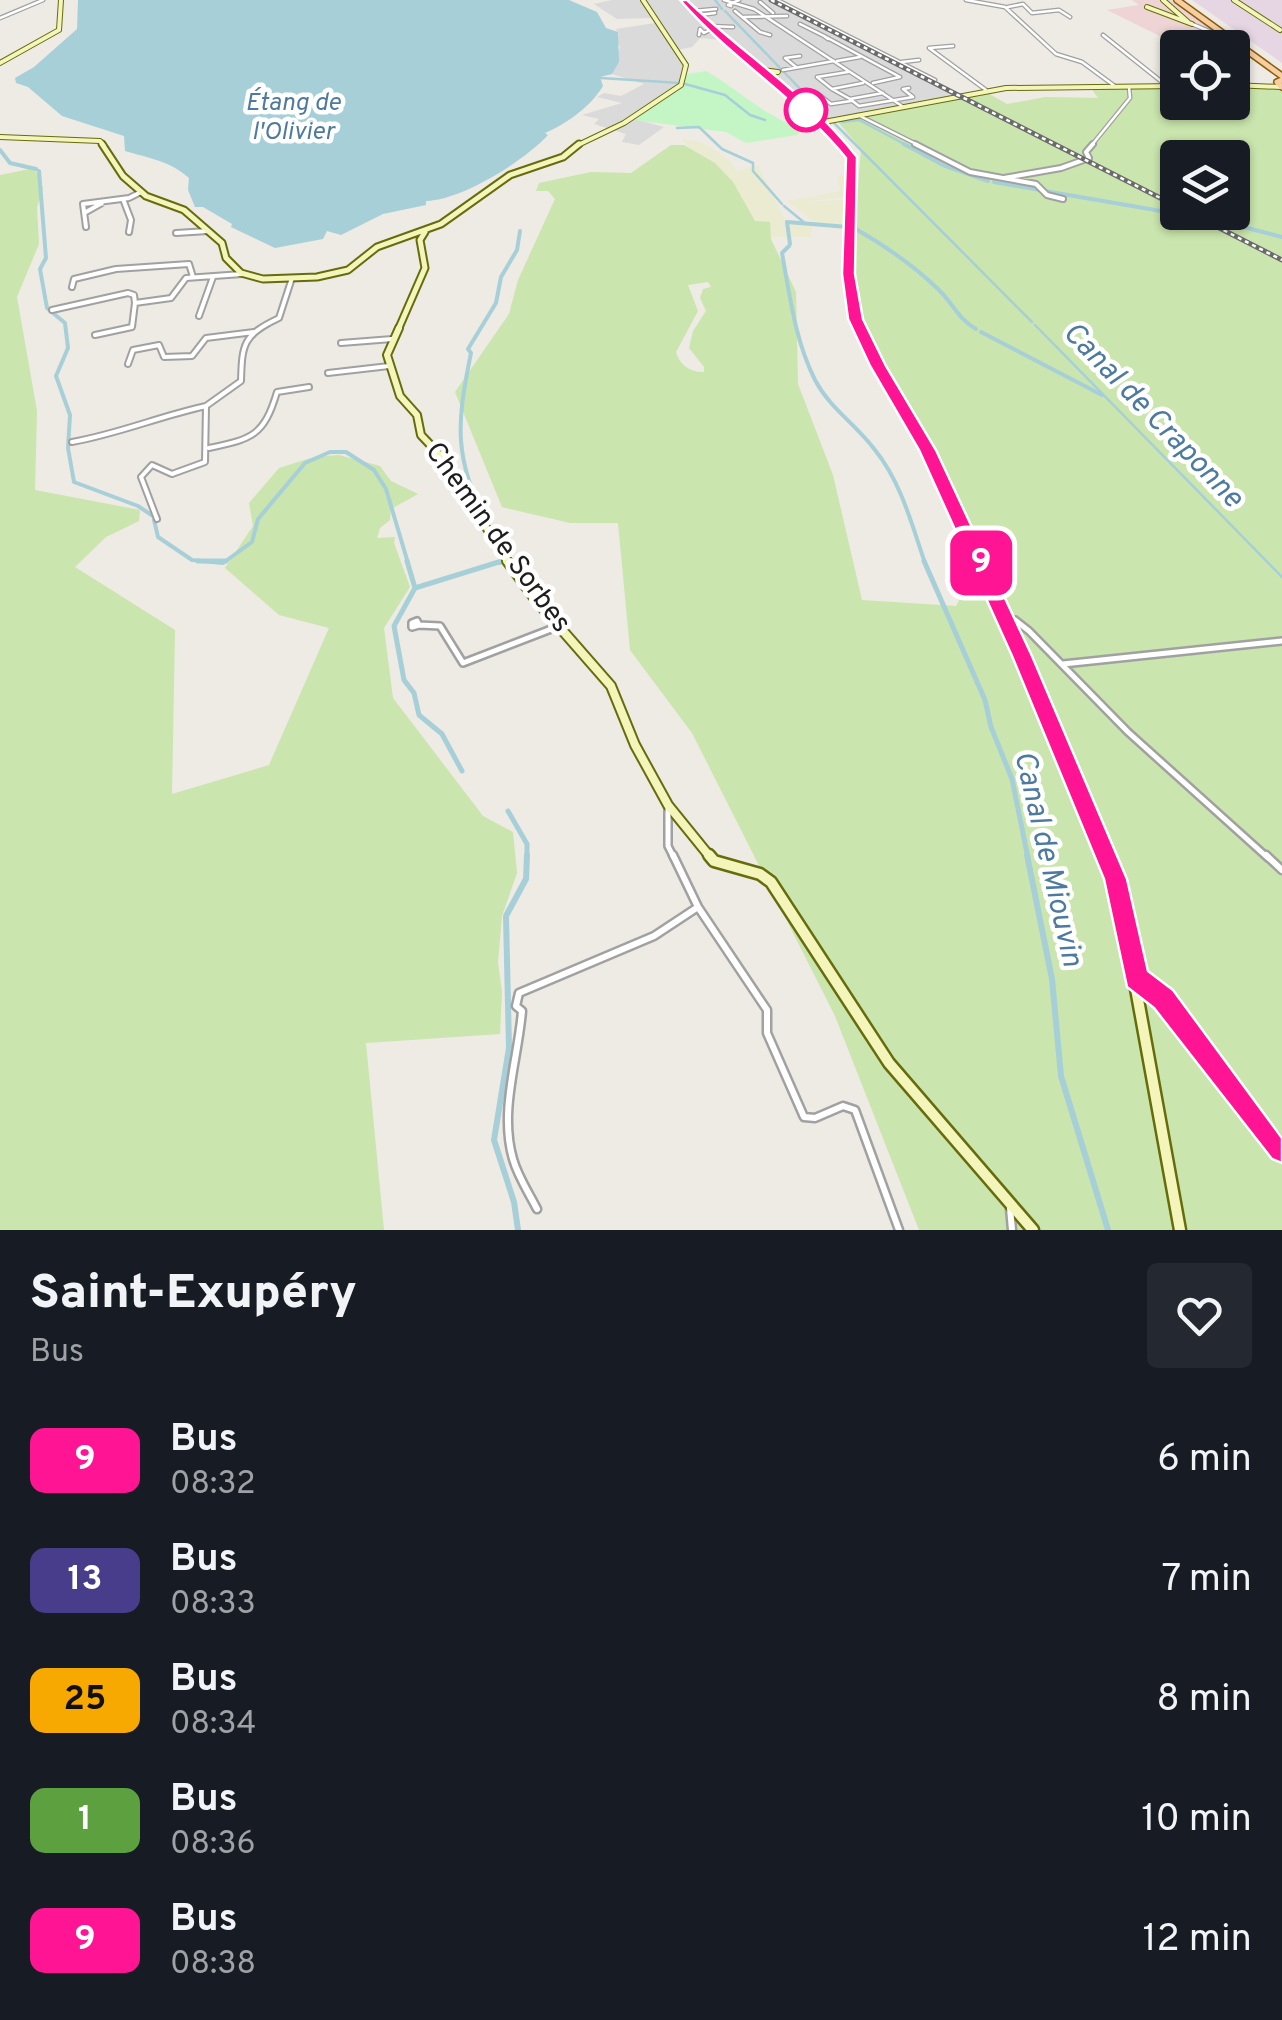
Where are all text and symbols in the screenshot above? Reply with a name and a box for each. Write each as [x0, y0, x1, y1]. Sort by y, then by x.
map controls [1160, 30, 1250, 230]
button: locate [1160, 30, 1250, 120]
water label: Étang de l'Olivier [245, 87, 342, 149]
unlabelled marker [785, 89, 827, 131]
button: layers [1160, 140, 1250, 230]
water label: Canal de Craponne [1054, 315, 1251, 517]
street label: Chemin de Sorbes [416, 436, 578, 640]
line badge: 9 [948, 530, 1014, 596]
text: 9 [970, 541, 992, 585]
water label: Canal de Miouvin [1004, 748, 1090, 970]
button: heart [1147, 1263, 1252, 1368]
text: Saint-Exupéry [30, 1265, 357, 1325]
text: Bus [30, 1333, 84, 1373]
text: Bus [170, 1416, 237, 1465]
text: 6 min [1157, 1436, 1252, 1485]
text: 9 [74, 1438, 96, 1482]
text: 08:32 [170, 1465, 256, 1505]
text: Bus [170, 1536, 237, 1585]
text: 7 min [1162, 1556, 1252, 1605]
text: 13 [68, 1558, 102, 1602]
text: 08:33 [170, 1585, 256, 1625]
text: Bus [170, 1656, 237, 1705]
text: 8 min [1157, 1676, 1252, 1725]
text: 25 [64, 1678, 106, 1722]
text: 08:34 [170, 1705, 256, 1745]
text: Bus [170, 1776, 237, 1825]
text: 10 min [1141, 1796, 1252, 1845]
text: 1 [78, 1798, 92, 1842]
text: 08:36 [170, 1825, 256, 1865]
text: Bus [170, 1896, 237, 1945]
text: 12 min [1142, 1916, 1252, 1965]
text: 9 [74, 1918, 96, 1962]
text: 08:38 [170, 1945, 256, 1985]

